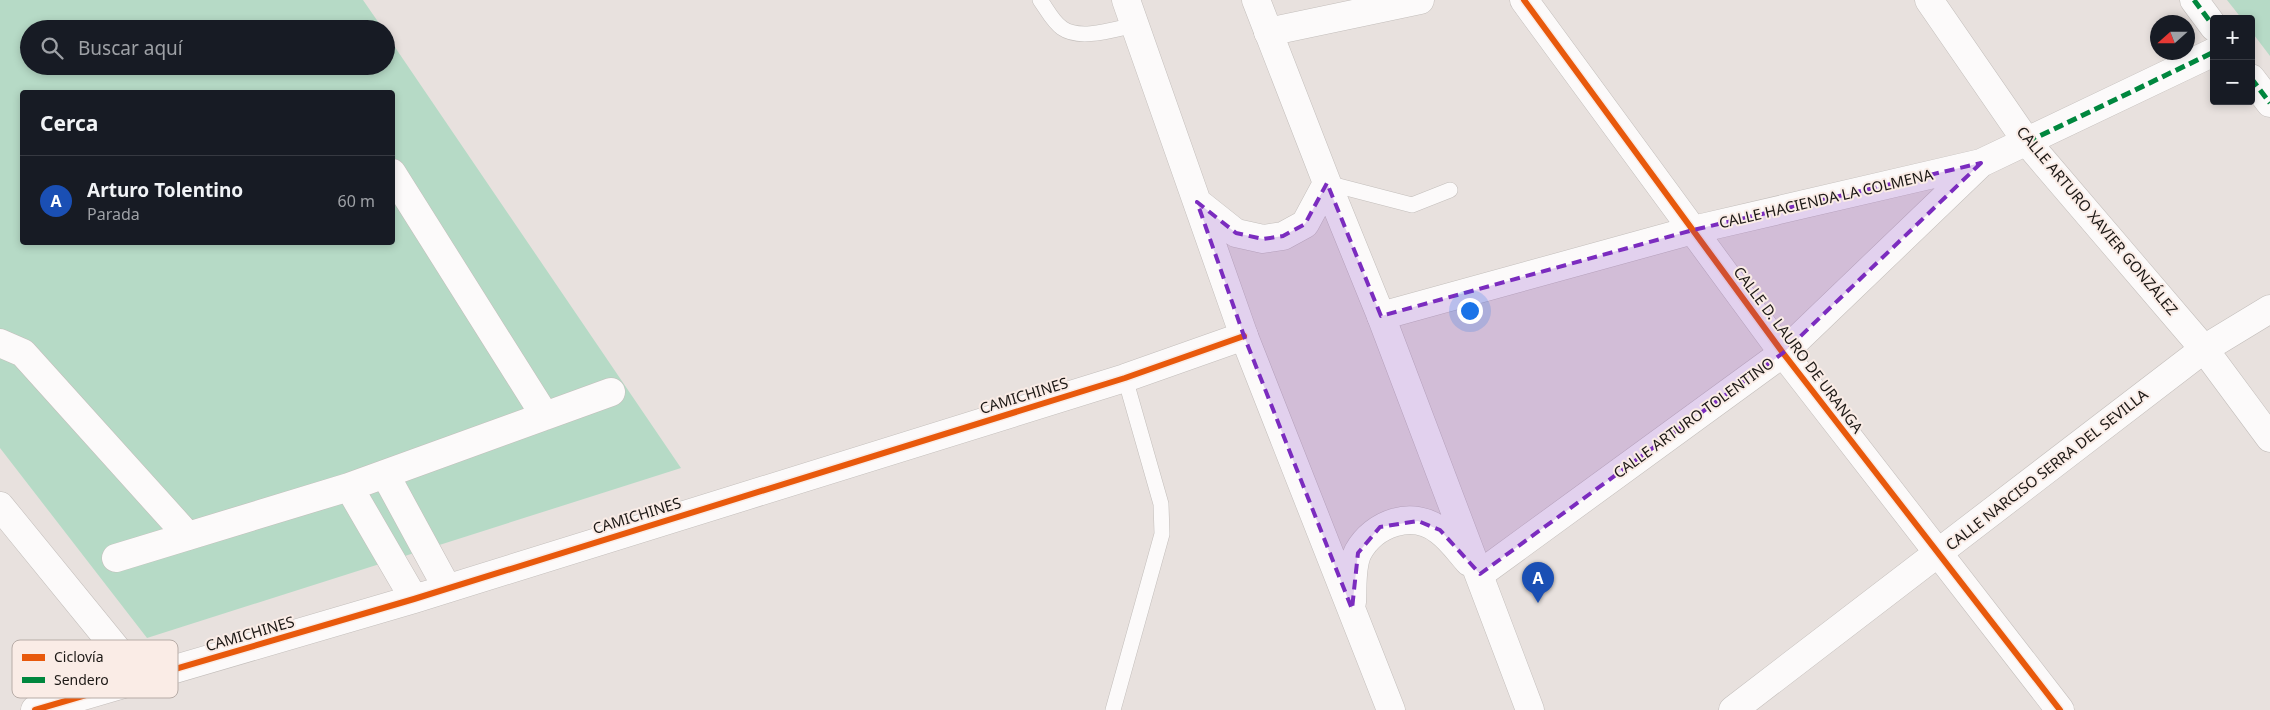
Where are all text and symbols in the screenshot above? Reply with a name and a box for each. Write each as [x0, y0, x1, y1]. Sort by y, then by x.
north arrow [2150, 15, 2195, 60]
map controls [2210, 15, 2255, 105]
button: + [2210, 15, 2255, 60]
search box [20, 20, 395, 75]
icon: search [38, 34, 66, 62]
text: Buscar aquí [78, 35, 183, 61]
button: − [2210, 60, 2255, 105]
text: Cerca [40, 109, 98, 137]
street label: CALLE ARTURO XAVIER GONZÁLEZ [2013, 122, 2183, 319]
street label: CALLE HACIENDA LA COLMENA [1717, 164, 1935, 232]
text: Arturo Tolentino [87, 177, 243, 203]
text: A [50, 190, 62, 212]
text: 60 m [338, 190, 375, 212]
text: Parada [87, 203, 140, 225]
street label: CALLE D. LAURO DE URANGA [1730, 262, 1868, 437]
your location [1457, 298, 1483, 324]
street label: CALLE ARTURO TOLENTINO [1609, 352, 1778, 482]
street label: CAMICHINES [977, 372, 1070, 418]
street label: CALLE NARCISO SERRA DEL SEVILLA [1941, 384, 2152, 555]
street label: CAMICHINES [590, 492, 683, 538]
pin: A [1522, 562, 1554, 603]
street label: CAMICHINES [203, 611, 296, 655]
legend [12, 640, 178, 698]
text: Ciclovía [54, 647, 104, 666]
text: Sendero [54, 670, 109, 689]

